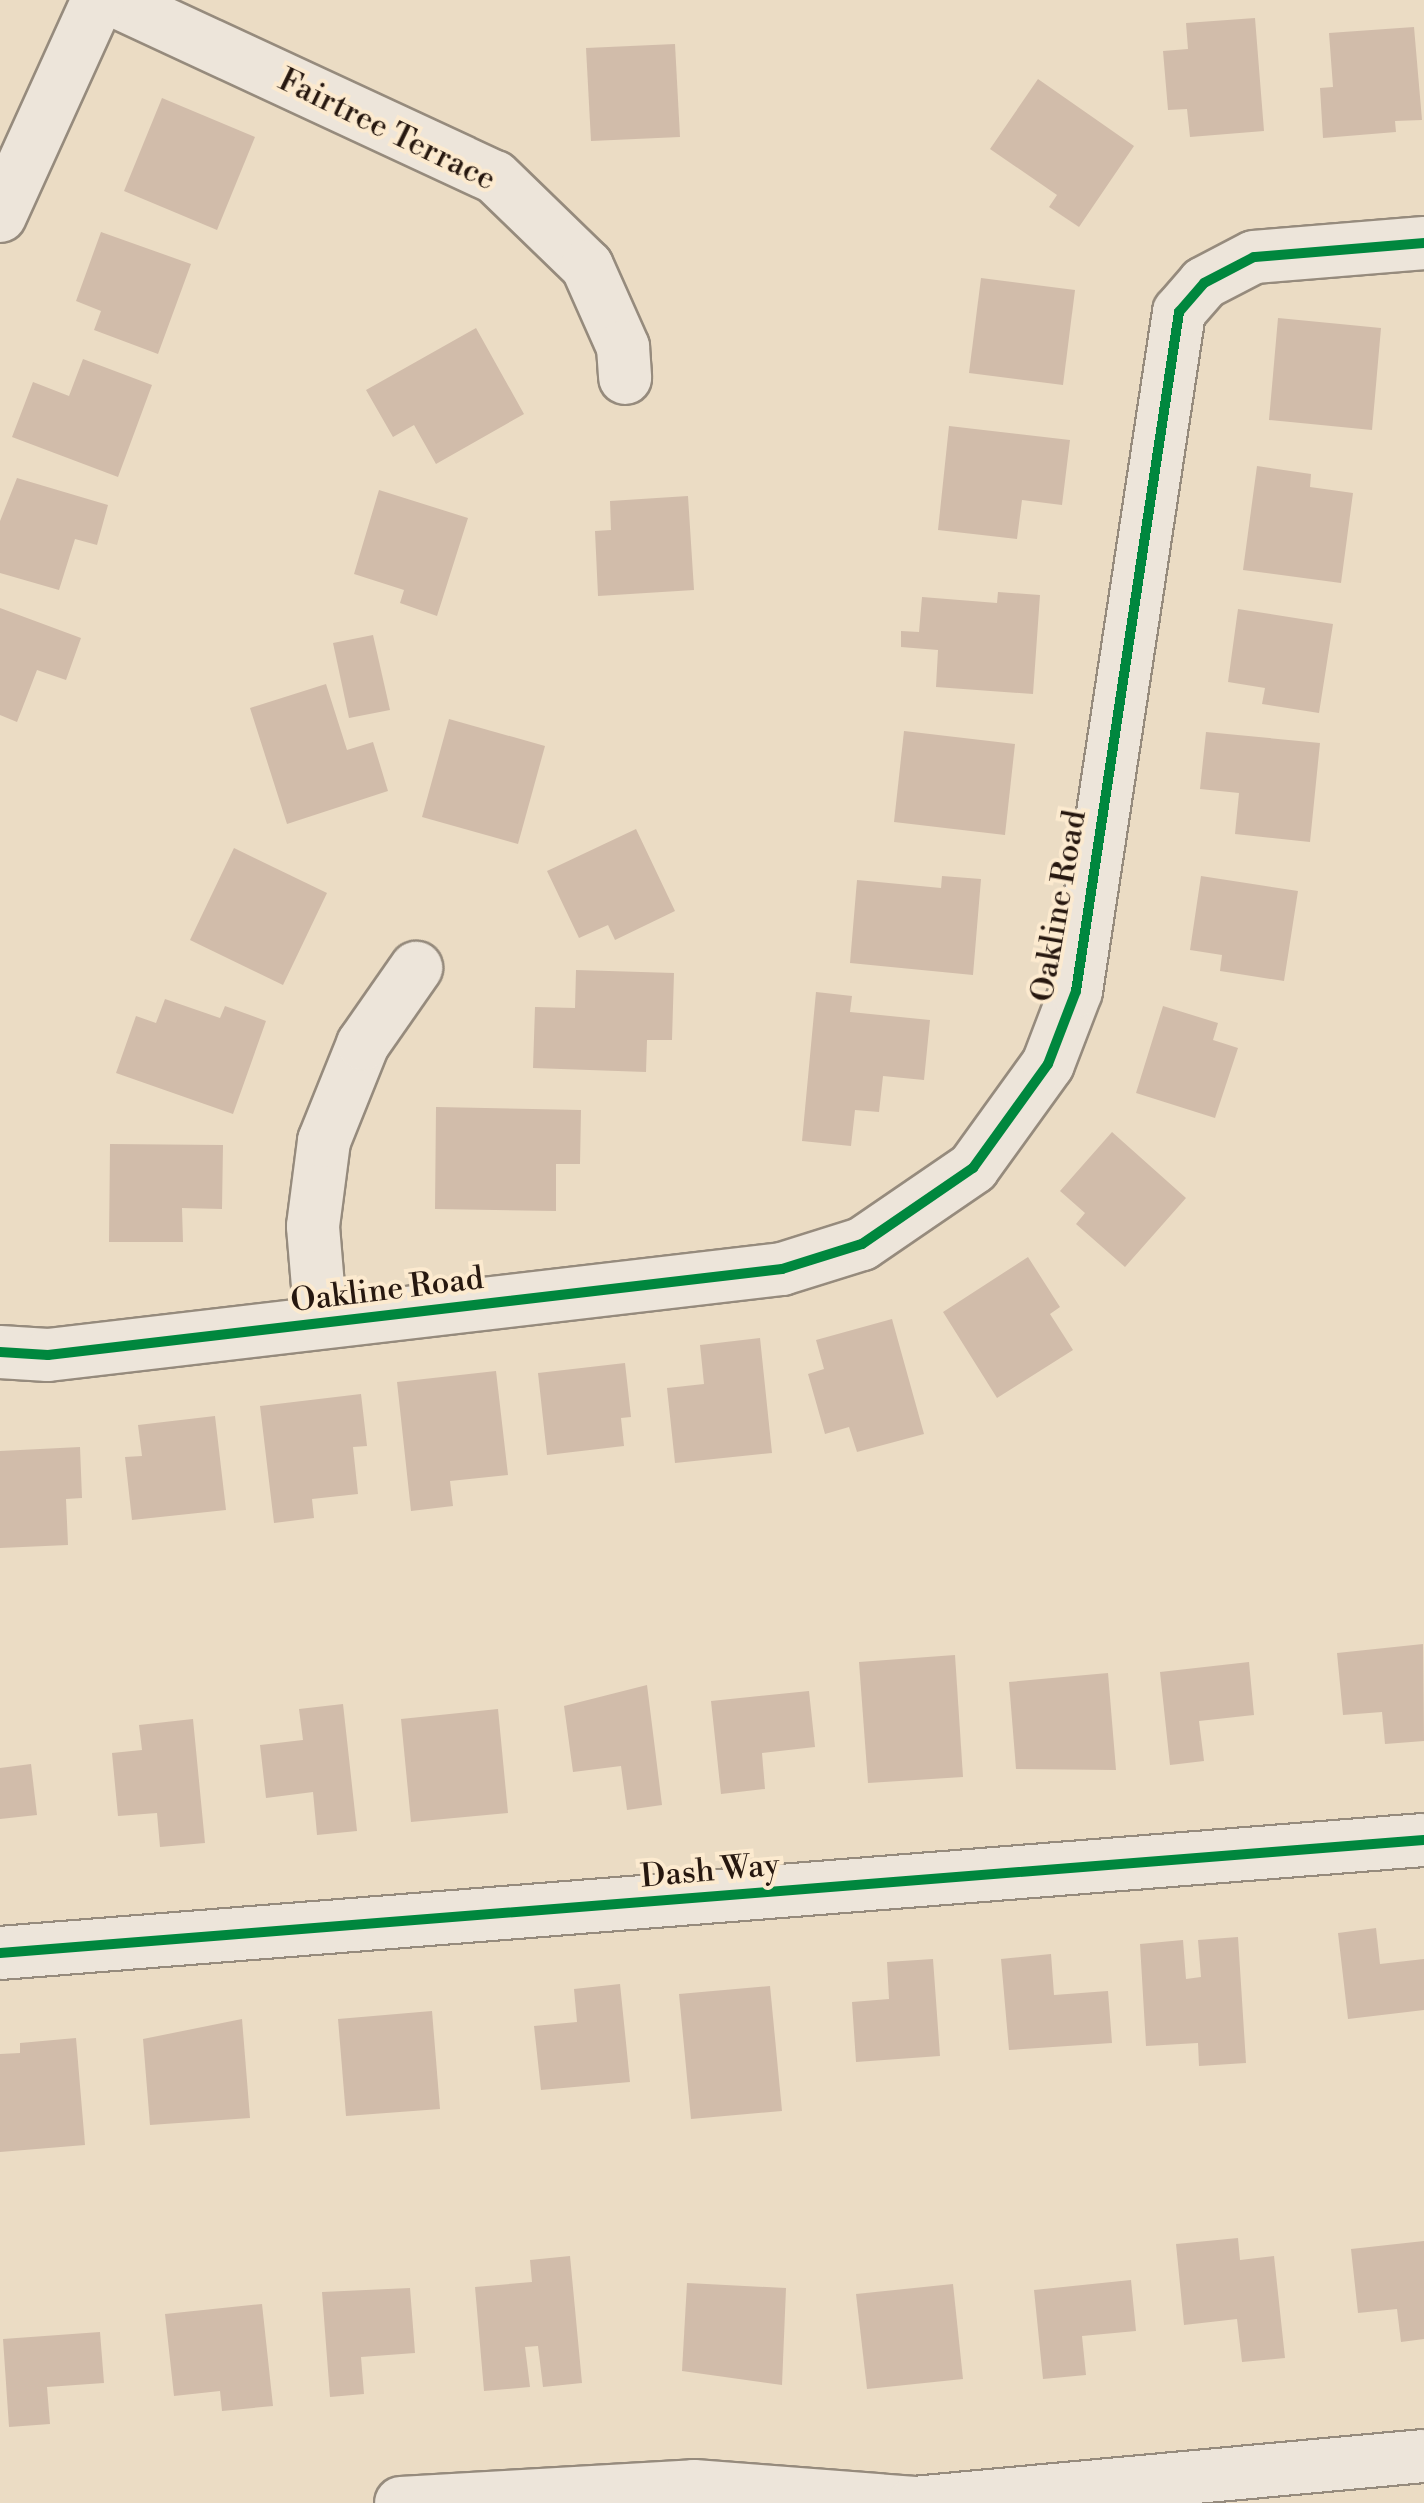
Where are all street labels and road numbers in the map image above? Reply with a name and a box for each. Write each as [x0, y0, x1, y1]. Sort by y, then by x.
street label: Fairtree Terrace [272, 61, 502, 199]
street label: Oakline Road [1023, 807, 1095, 1005]
street label: Oakline Road [288, 1259, 486, 1321]
street label: Dash Way [639, 1846, 781, 1896]

